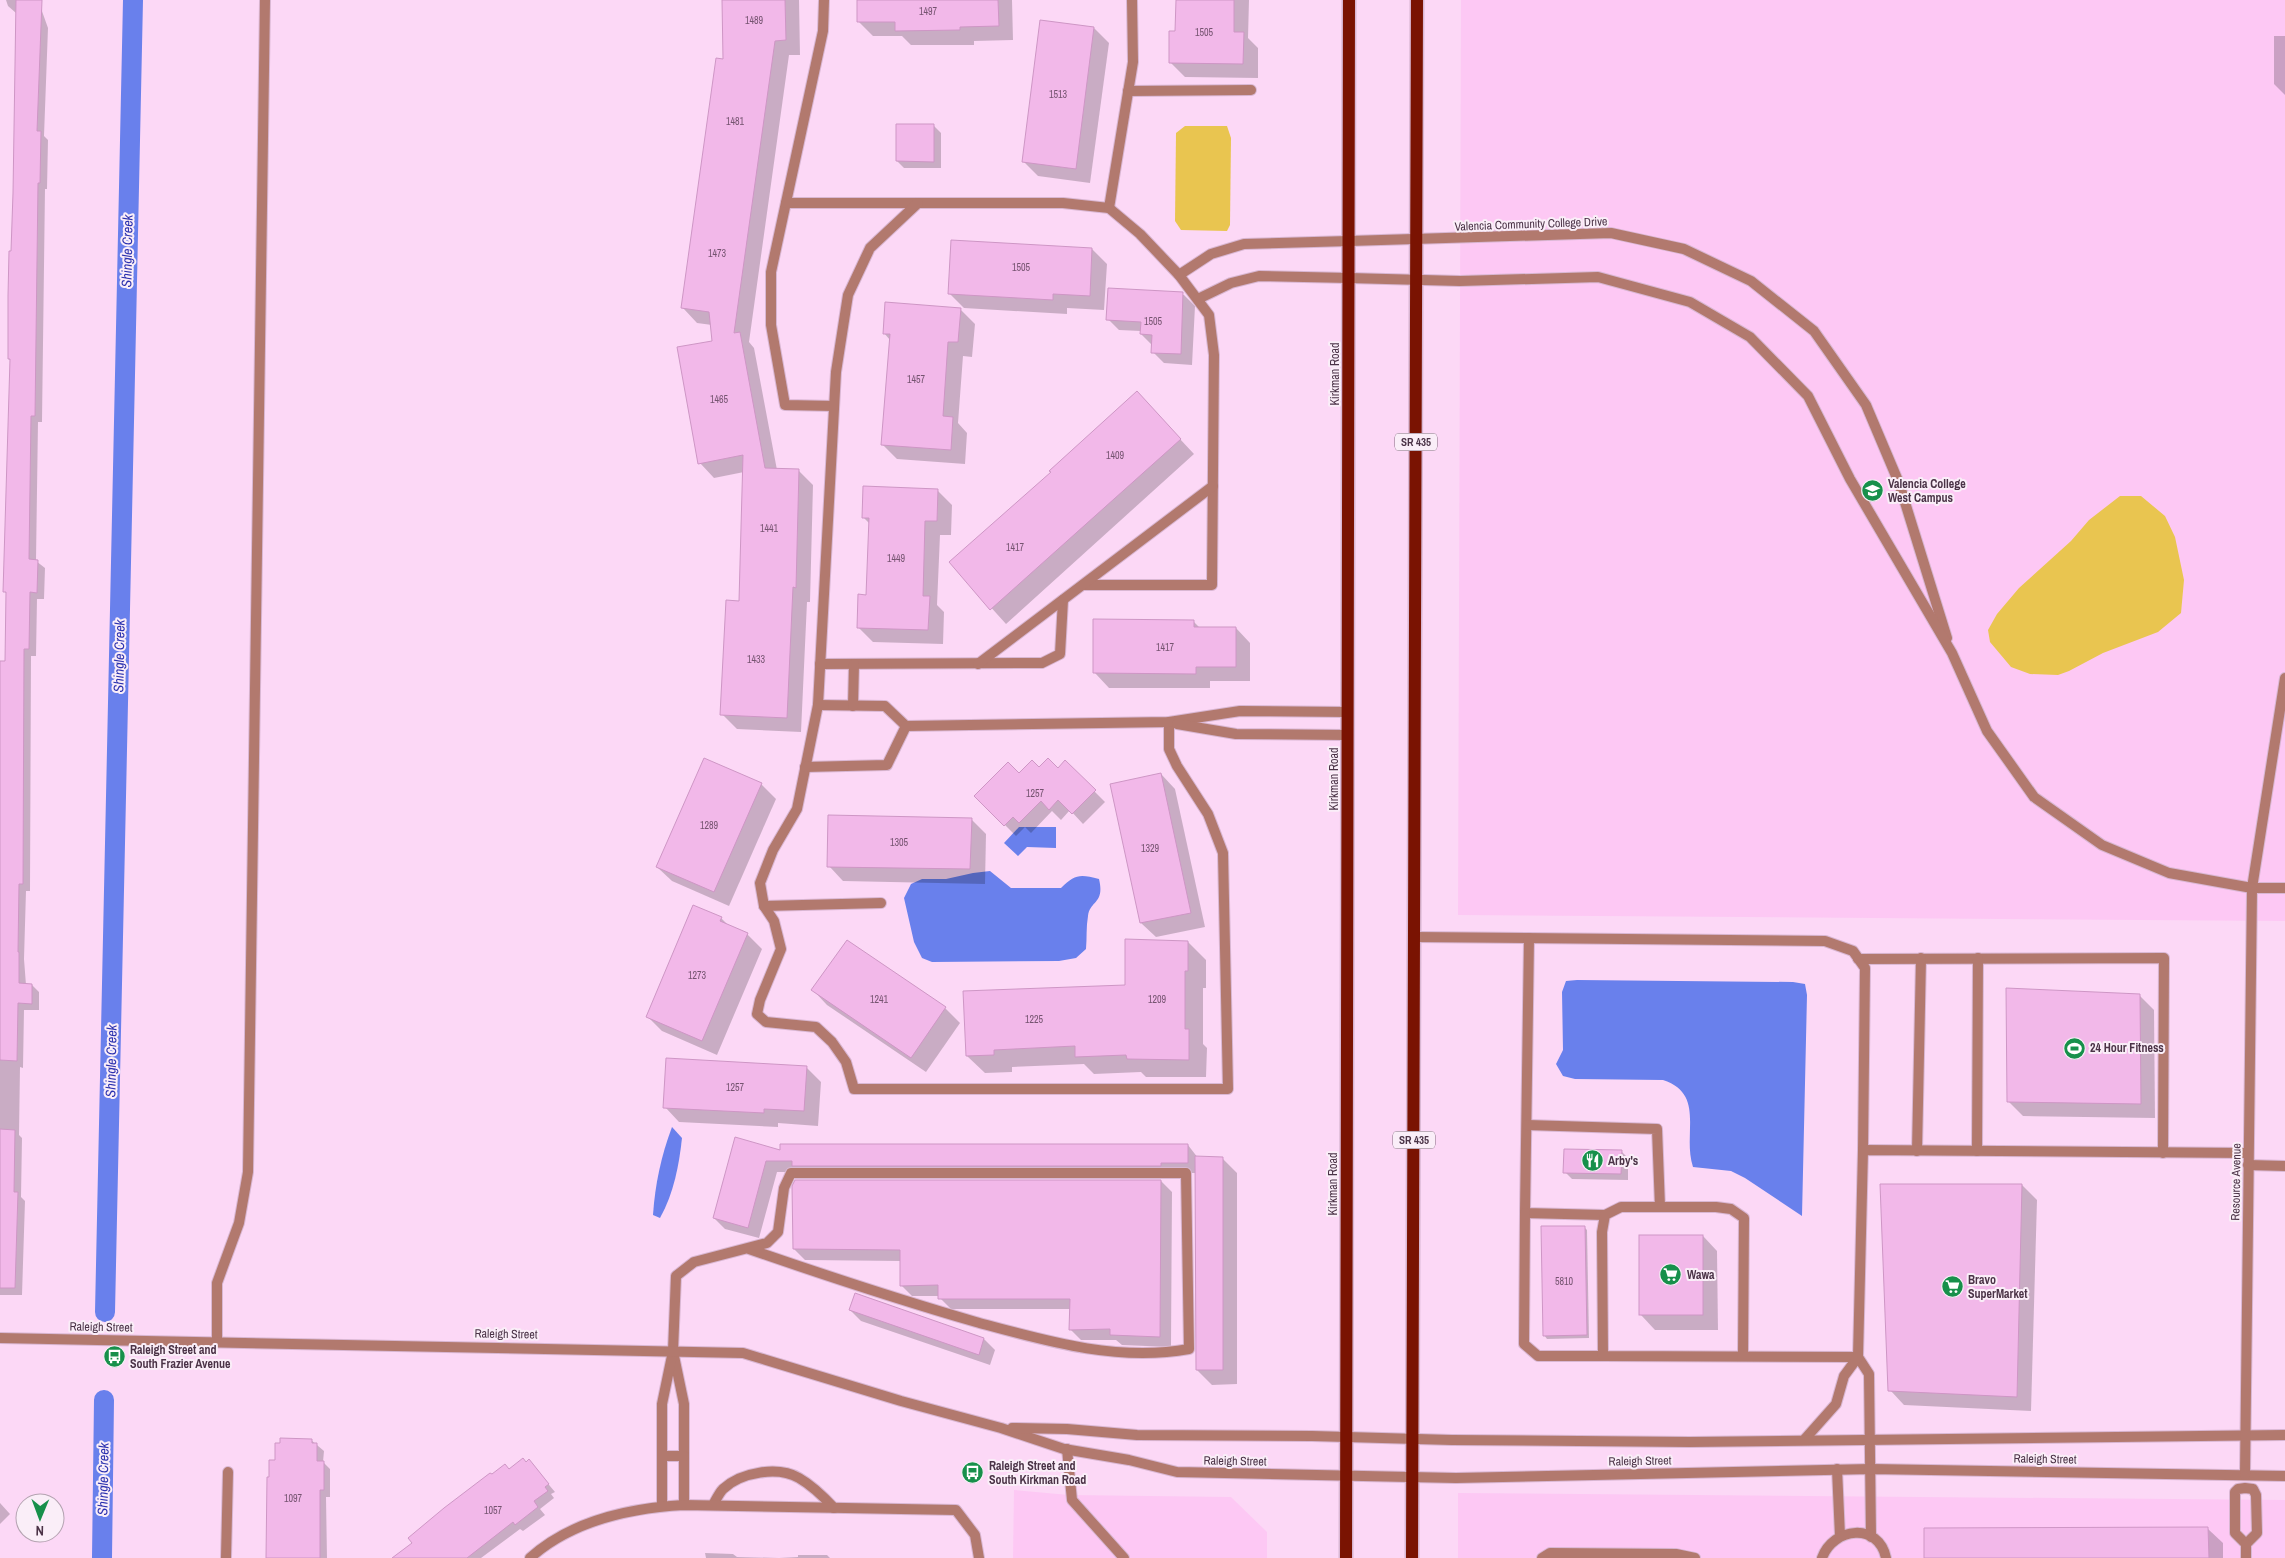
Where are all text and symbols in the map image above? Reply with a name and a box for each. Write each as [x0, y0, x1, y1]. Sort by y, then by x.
house number: 1497 [919, 5, 938, 18]
house number: 1489 [745, 14, 764, 27]
house number: 1505 [1195, 26, 1214, 39]
house number: 1513 [1049, 88, 1068, 101]
house number: 1481 [726, 115, 745, 128]
water label: Shingle Creek [117, 213, 137, 288]
street label: Valencia Community College Drive [1454, 213, 1608, 235]
house number: 1473 [708, 247, 727, 260]
house number: 1505 [1012, 261, 1031, 274]
house number: 1505 [1144, 315, 1163, 328]
street label: Kirkman Road [1327, 343, 1343, 405]
house number: 1457 [907, 373, 926, 386]
house number: 1465 [710, 393, 729, 406]
road number: SR 435 [1395, 434, 1437, 451]
house number: 1409 [1106, 449, 1125, 462]
place label: Valencia College West Campus [1888, 476, 1966, 506]
school or university icon: Valencia College West Campus [1860, 479, 1884, 503]
house number: 1441 [760, 522, 779, 535]
house number: 1417 [1006, 541, 1025, 554]
house number: 1449 [887, 552, 906, 565]
water label: Shingle Creek [109, 618, 129, 693]
house number: 1417 [1156, 641, 1175, 654]
house number: 1433 [747, 653, 766, 666]
street label: Kirkman Road [1326, 748, 1342, 810]
house number: 1257 [1026, 787, 1045, 800]
house number: 1289 [700, 819, 719, 832]
house number: 1305 [890, 836, 909, 849]
house number: 1329 [1141, 842, 1160, 855]
house number: 1273 [688, 969, 707, 982]
house number: 1241 [870, 993, 889, 1006]
house number: 1209 [1148, 993, 1167, 1006]
house number: 1225 [1025, 1013, 1044, 1026]
water label: Shingle Creek [101, 1023, 121, 1098]
sports icon: 24 Hour Fitness [2062, 1036, 2086, 1060]
place label: 24 Hour Fitness [2090, 1040, 2164, 1056]
house number: 1257 [726, 1081, 745, 1094]
road number: SR 435 [1393, 1132, 1435, 1148]
street label: Resource Avenue [2227, 1143, 2245, 1221]
restaurant icon: Arby's [1580, 1149, 1604, 1173]
street label: Kirkman Road [1325, 1153, 1341, 1215]
place label: Arby's [1608, 1153, 1639, 1169]
supermarket icon: Wawa [1659, 1263, 1683, 1287]
place label: Wawa [1687, 1267, 1715, 1283]
place label: Bravo SuperMarket [1968, 1272, 2028, 1302]
house number: 5810 [1555, 1275, 1574, 1288]
supermarket icon: Bravo SuperMarket [1940, 1275, 1964, 1299]
street label: Raleigh Street [69, 1318, 133, 1336]
street label: Raleigh Street [474, 1325, 538, 1343]
place label: Raleigh Street and South Frazier Avenue [130, 1342, 231, 1372]
bus stop icon: Raleigh Street and South Frazier Avenue [102, 1345, 126, 1369]
water label: Shingle Creek [93, 1441, 113, 1516]
street label: Raleigh Street [2013, 1450, 2077, 1468]
street label: Raleigh Street [1203, 1452, 1267, 1470]
street label: Raleigh Street [1608, 1452, 1672, 1470]
place label: Raleigh Street and South Kirkman Road [989, 1458, 1086, 1488]
bus stop icon: Raleigh Street and South Kirkman Road [961, 1461, 985, 1485]
house number: 1097 [284, 1492, 303, 1505]
north arrow [15, 1493, 65, 1543]
house number: 1057 [484, 1504, 503, 1517]
text: N [35, 1522, 44, 1540]

